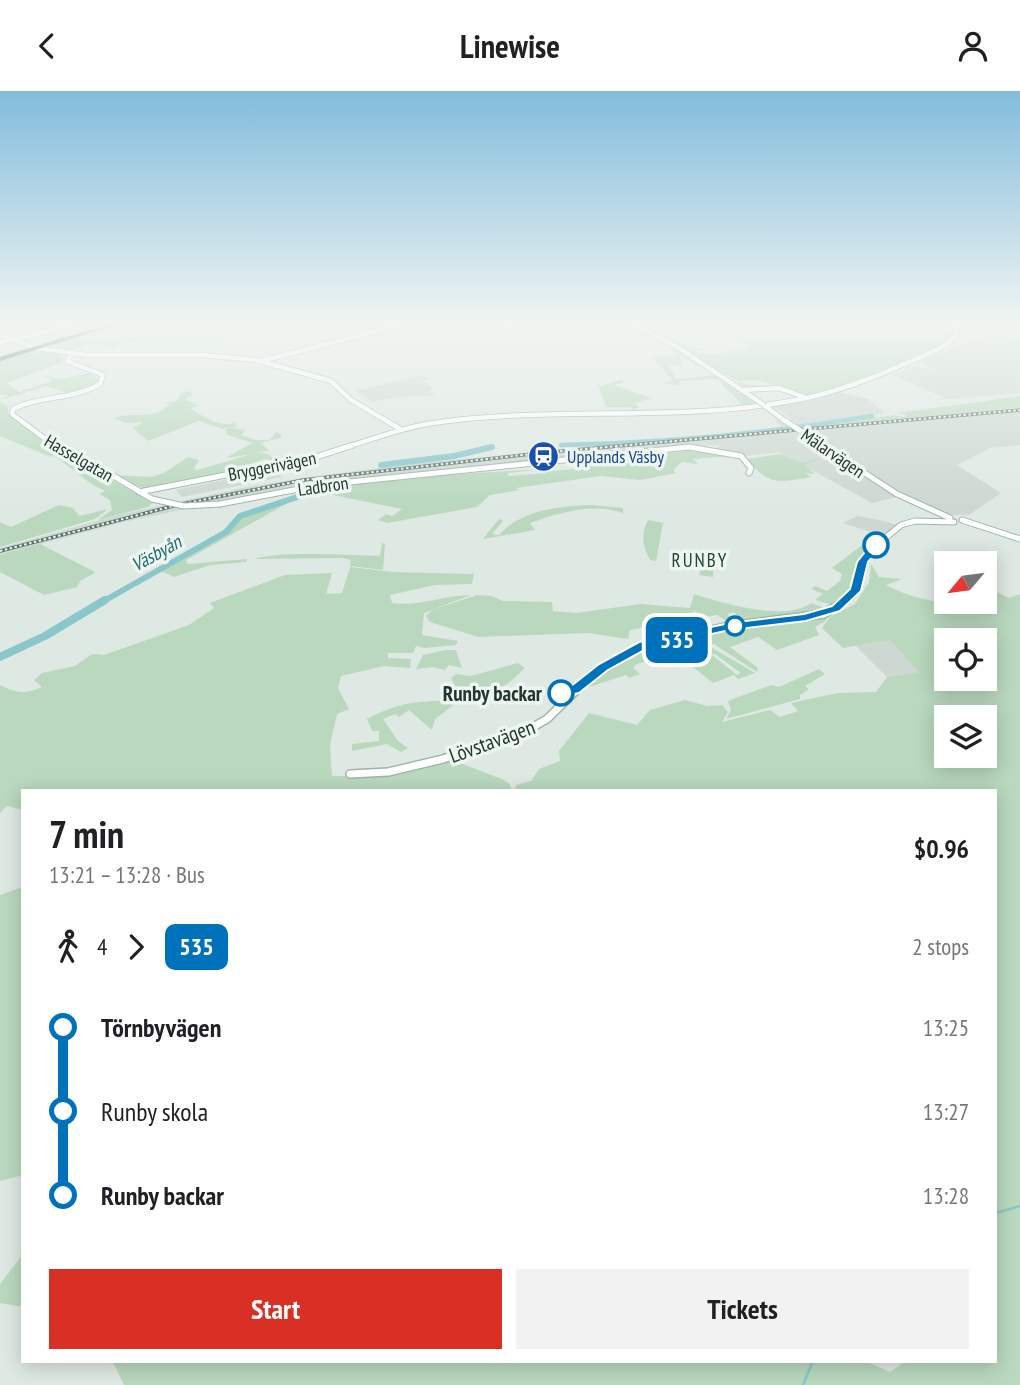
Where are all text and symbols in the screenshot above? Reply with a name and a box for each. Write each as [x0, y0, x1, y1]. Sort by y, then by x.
text: Linewise [460, 25, 560, 67]
icon: back [28, 27, 66, 65]
icon: person [954, 27, 992, 65]
street label: Mälarvägen [797, 423, 869, 483]
street label: Hasselgatan [40, 429, 118, 487]
station icon: Upplands Väsby [527, 439, 561, 473]
place label: Upplands Väsby [567, 445, 664, 468]
street label: Bryggerivägen [226, 446, 318, 486]
street label: Ladbron [296, 471, 350, 501]
water label: Väsbyån [127, 529, 187, 576]
unlabelled marker [863, 532, 889, 558]
district label: RUNBY [672, 548, 728, 572]
north arrow [934, 551, 998, 614]
map controls [934, 551, 997, 768]
unlabelled marker [725, 616, 745, 636]
line badge: 535 [637, 617, 717, 663]
text: 535 [660, 624, 694, 655]
button: locate [934, 628, 997, 691]
place label: Runby backar [443, 680, 543, 707]
marker: Runby backar [548, 680, 574, 706]
button: layers [934, 705, 997, 768]
street label: Lövstavägen [445, 713, 539, 769]
text: 7 min [49, 809, 124, 858]
text: $0.96 [914, 832, 969, 865]
text: 13:21 – 13:28 · Bus [49, 860, 205, 889]
icon: walk [49, 928, 87, 966]
icon: forward [117, 928, 155, 966]
text: 535 [179, 931, 214, 962]
text: 4 [97, 932, 107, 961]
text: 2 stops [912, 932, 969, 961]
text: Törnbyvägen [101, 1011, 221, 1044]
text: 13:25 [923, 1013, 969, 1042]
text: Runby skola [101, 1095, 208, 1128]
text: 13:27 [923, 1097, 969, 1126]
text: Runby backar [101, 1179, 224, 1212]
text: 13:28 [923, 1181, 969, 1210]
button: Start [49, 1269, 502, 1349]
button: Tickets [516, 1269, 969, 1349]

